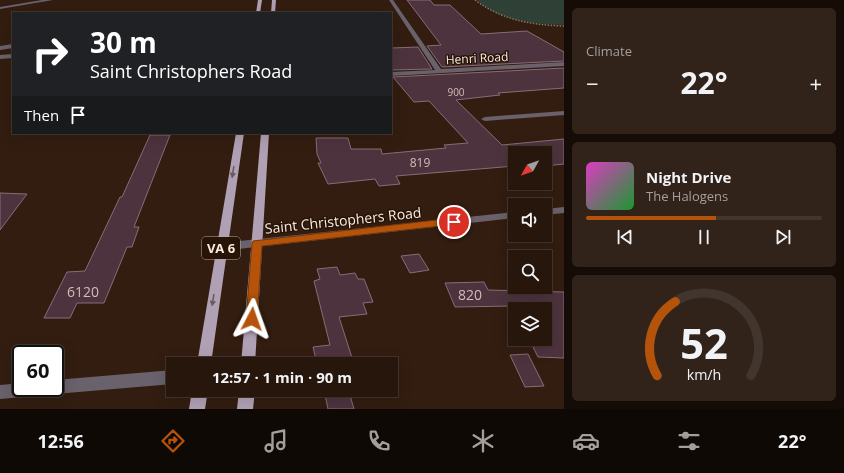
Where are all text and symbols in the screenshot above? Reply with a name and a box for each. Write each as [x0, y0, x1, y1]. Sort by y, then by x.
text: 30 m [90, 23, 157, 61]
icon: right [24, 28, 76, 80]
text: Climate [586, 42, 632, 60]
street label: Henri Road [445, 48, 509, 68]
text: Saint Christophers Road [90, 59, 292, 83]
text: 22° [680, 62, 728, 103]
text: − [586, 68, 599, 98]
text: + [809, 68, 822, 98]
house number: 900 [447, 85, 465, 99]
icon: arrive [67, 104, 89, 126]
text: Then [24, 105, 59, 125]
north arrow [508, 146, 552, 190]
map controls [508, 146, 552, 346]
house number: 819 [410, 154, 430, 171]
one-way arrow [230, 165, 236, 178]
text: Night Drive [646, 167, 731, 187]
text: The Halogens [646, 187, 728, 205]
button: sound [508, 198, 552, 242]
street label: Saint Christophers Road [264, 202, 422, 238]
pin [437, 205, 471, 239]
icon: arrive [443, 211, 465, 233]
icon: previous [614, 226, 636, 248]
icon: pause [693, 226, 715, 248]
icon: next [772, 226, 794, 248]
road number: VA 6 [202, 237, 240, 259]
button: search [508, 250, 552, 294]
house number: 6120 [67, 282, 99, 301]
house number: 820 [458, 285, 482, 304]
one-way arrow [210, 294, 216, 306]
position arrow [231, 298, 273, 340]
button: layers [508, 302, 552, 346]
text: 52 [680, 315, 728, 371]
speed limit sign: 60 [12, 345, 64, 397]
text: km/h [687, 365, 721, 384]
text: 12:57 · 1 min · 90 m [212, 367, 352, 387]
icon: directions [159, 427, 187, 455]
icon: music [262, 427, 290, 455]
icon: phone [365, 427, 393, 455]
icon: climate [469, 427, 497, 455]
icon: car [572, 427, 600, 455]
icon: filters [675, 427, 703, 455]
text: 12:56 [38, 429, 84, 453]
text: 22° [778, 429, 806, 453]

